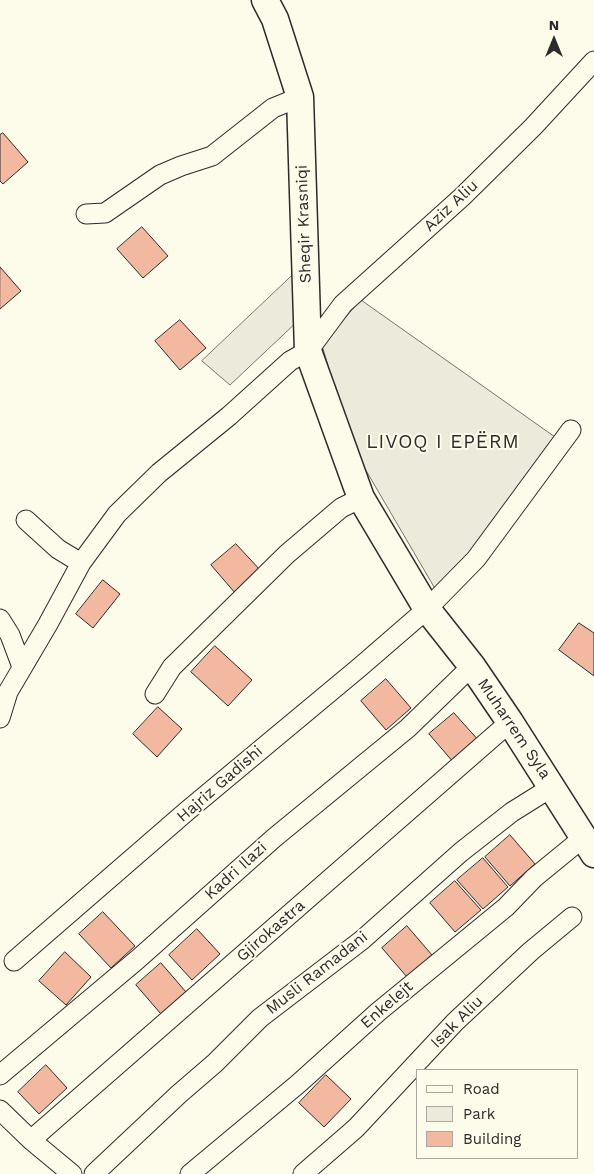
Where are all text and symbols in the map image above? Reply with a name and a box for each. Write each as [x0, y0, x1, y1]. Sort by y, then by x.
north arrow [529, 15, 579, 65]
text: N [549, 17, 559, 33]
street label: Sheqir Krasniqi [292, 165, 316, 283]
street label: Aziz Aliu [420, 176, 482, 236]
district label: LIVOQ I EPËRM [365, 431, 521, 453]
street label: Muharrem Syla [473, 675, 555, 783]
street label: Hajriz Gadishi [173, 742, 267, 826]
street label: Kadri Ilazi [201, 838, 271, 904]
street label: Gjirokastra [233, 896, 309, 966]
street label: Musli Ramadani [262, 927, 372, 1019]
street label: Enkelejt [357, 977, 417, 1033]
street label: Isak Aliu [427, 992, 487, 1052]
legend [416, 1069, 579, 1159]
text: Road [463, 1080, 500, 1098]
text: Park [463, 1105, 495, 1123]
text: Building [463, 1130, 521, 1148]

